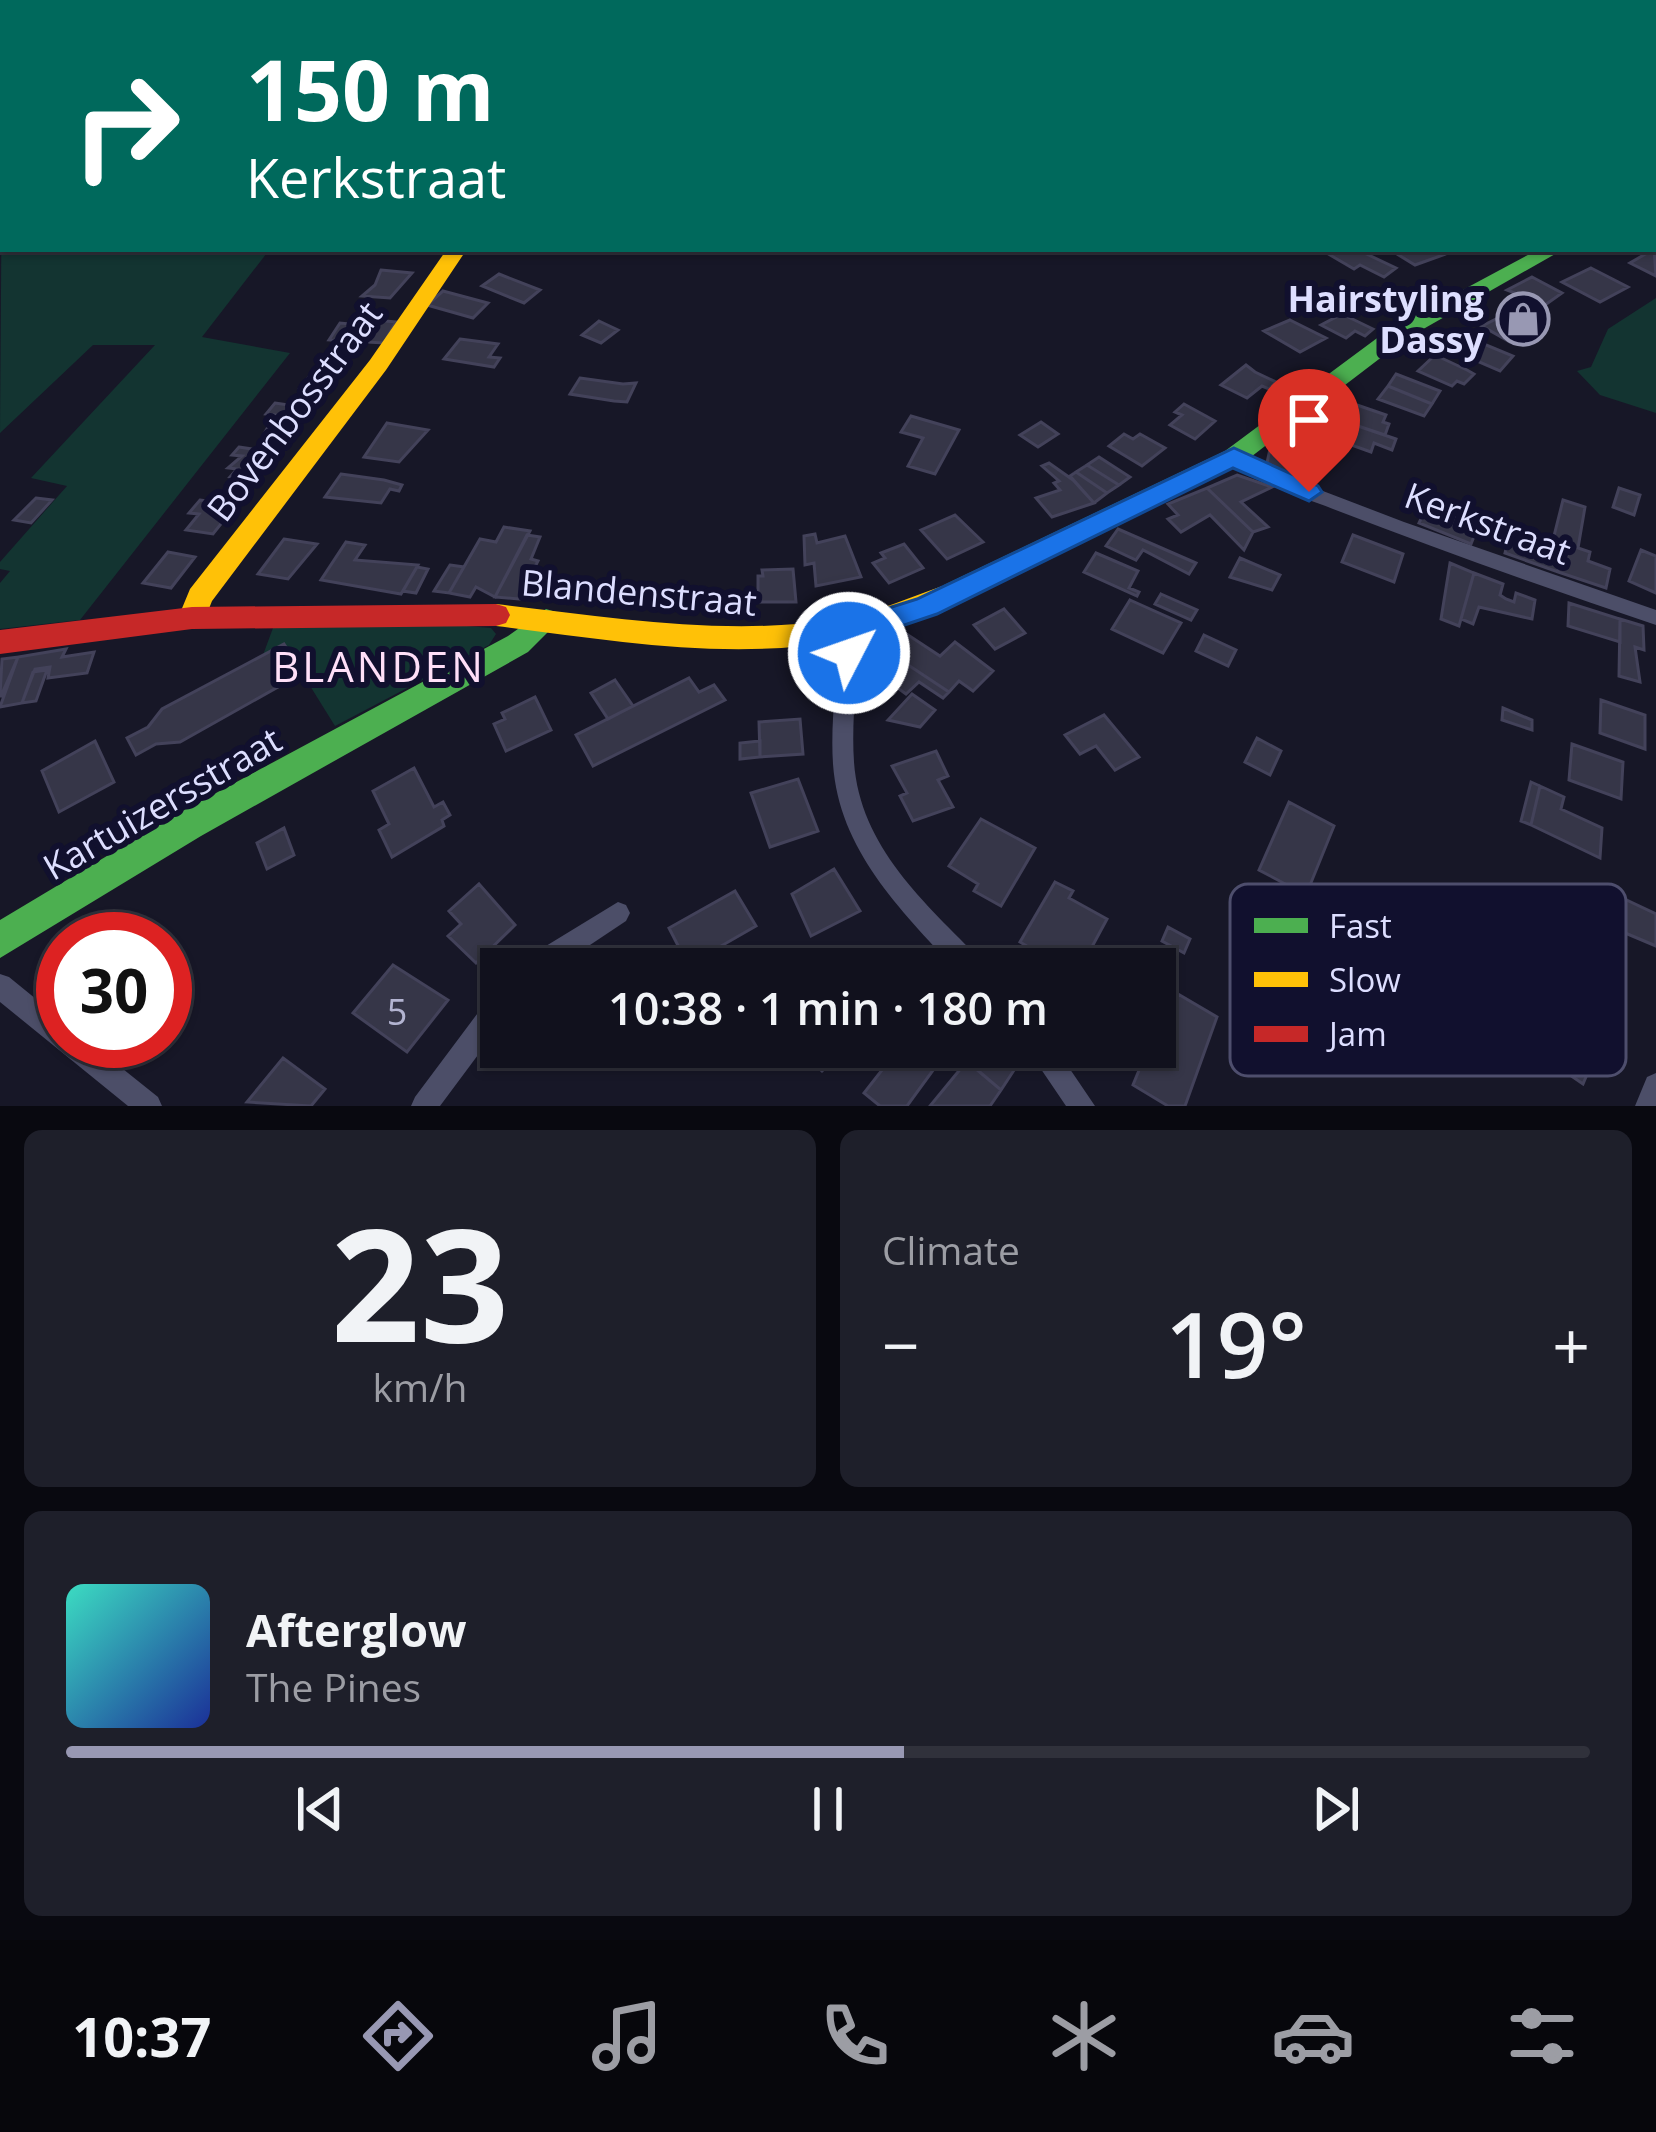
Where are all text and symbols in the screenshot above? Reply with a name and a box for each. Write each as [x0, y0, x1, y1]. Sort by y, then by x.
text: 150 m [246, 31, 494, 146]
icon: right [48, 48, 204, 204]
text: Kerkstraat [246, 140, 506, 214]
place label: Hairstyling Dassy [1287, 274, 1485, 364]
street label: Bovenbosstraat [195, 291, 393, 531]
shop icon: Hairstyling Dassy [1495, 291, 1551, 347]
pin [1258, 369, 1360, 492]
icon: arrive [1276, 387, 1342, 453]
street label: Kerkstraat [1398, 470, 1578, 576]
street label: Blandenstraat [519, 557, 759, 627]
position arrow [786, 590, 912, 716]
district label: BLANDEN [272, 637, 486, 694]
street label: Kartuizersstraat [34, 715, 290, 891]
legend [1230, 884, 1626, 1076]
text: Fast [1329, 903, 1392, 948]
speed limit sign: 30 [36, 912, 192, 1068]
text: Slow [1329, 957, 1401, 1002]
text: 10:38 · 1 min · 180 m [608, 977, 1048, 1038]
house number: 5 [387, 987, 407, 1036]
text: Jam [1326, 1011, 1387, 1056]
text: 23 [331, 1175, 509, 1388]
text: Climate [882, 1223, 1020, 1276]
text: 19° [1165, 1282, 1307, 1404]
text: − [882, 1299, 920, 1389]
text: + [1552, 1299, 1590, 1389]
text: km/h [373, 1360, 467, 1413]
text: Afterglow [246, 1599, 467, 1660]
text: The Pines [246, 1660, 421, 1713]
icon: previous [287, 1776, 353, 1842]
icon: pause [795, 1776, 861, 1842]
icon: next [1303, 1776, 1369, 1842]
icon: directions [356, 1994, 440, 2078]
icon: music [585, 1994, 669, 2078]
icon: phone [813, 1994, 897, 2078]
icon: climate [1042, 1994, 1126, 2078]
icon: car [1271, 1994, 1355, 2078]
icon: filters [1500, 1994, 1584, 2078]
text: 10:37 [72, 1999, 211, 2073]

